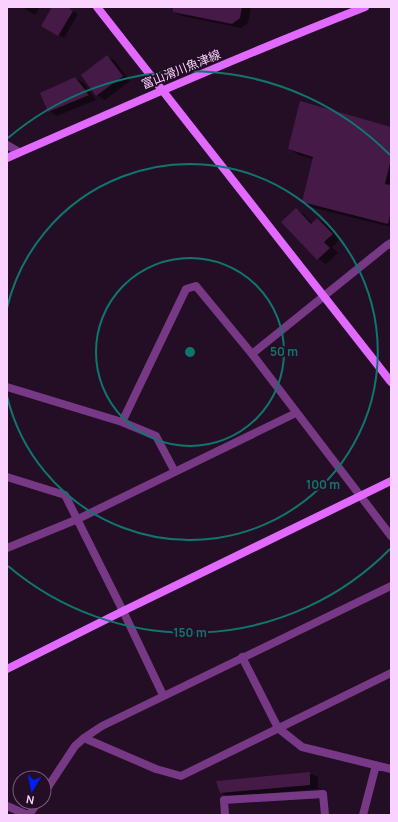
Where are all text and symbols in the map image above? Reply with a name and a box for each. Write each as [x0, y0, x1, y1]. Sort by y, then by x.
street label: 富山滑川魚津線 [139, 45, 223, 93]
text: 50 m [270, 343, 298, 360]
centre of rings [183, 345, 197, 359]
text: 100 m [306, 476, 340, 493]
text: 150 m [173, 624, 207, 641]
north arrow [12, 770, 52, 810]
text: N [25, 792, 35, 808]

